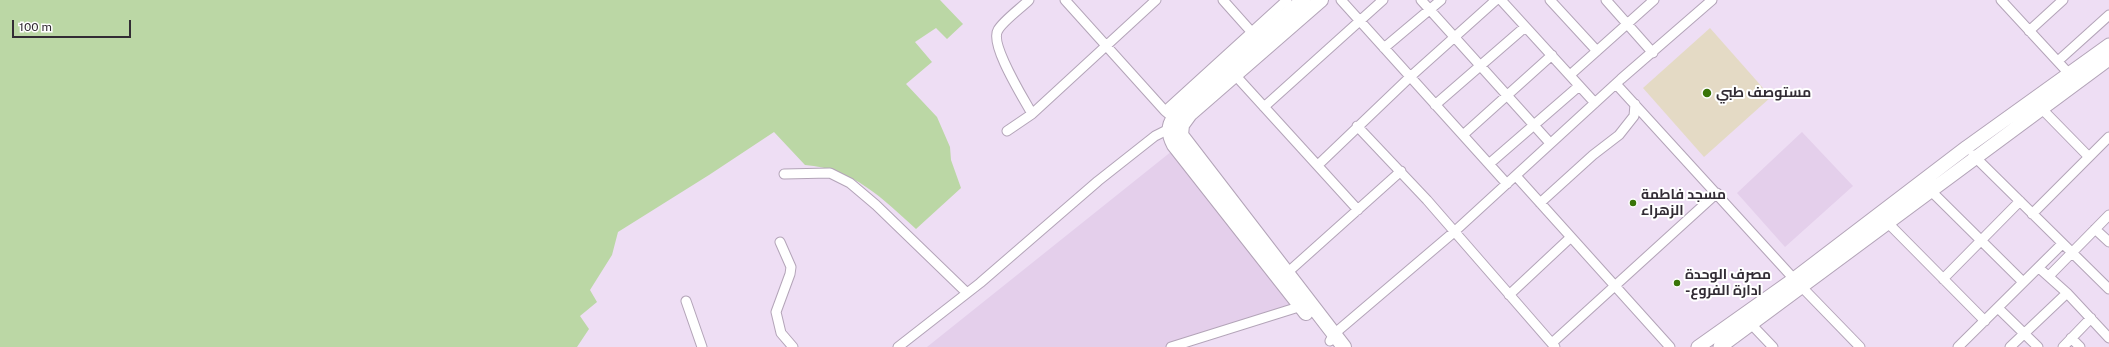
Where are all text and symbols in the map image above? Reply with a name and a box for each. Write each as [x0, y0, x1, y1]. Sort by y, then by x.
scale bar [14, 12, 133, 38]
text: 100 m [19, 20, 52, 34]
place label: مستوصف طبي [1716, 85, 1811, 101]
marker: مستوصف طبي [1701, 87, 1713, 99]
place label: مسجد فاطمة الزهراء [1641, 187, 1726, 220]
marker: مسجد فاطمة الزهراء [1628, 198, 1638, 208]
place label: مصرف الوحدة -ادارة الفروع [1685, 267, 1771, 300]
marker: مصرف الوحدة -ادارة الفروع [1672, 278, 1682, 288]

